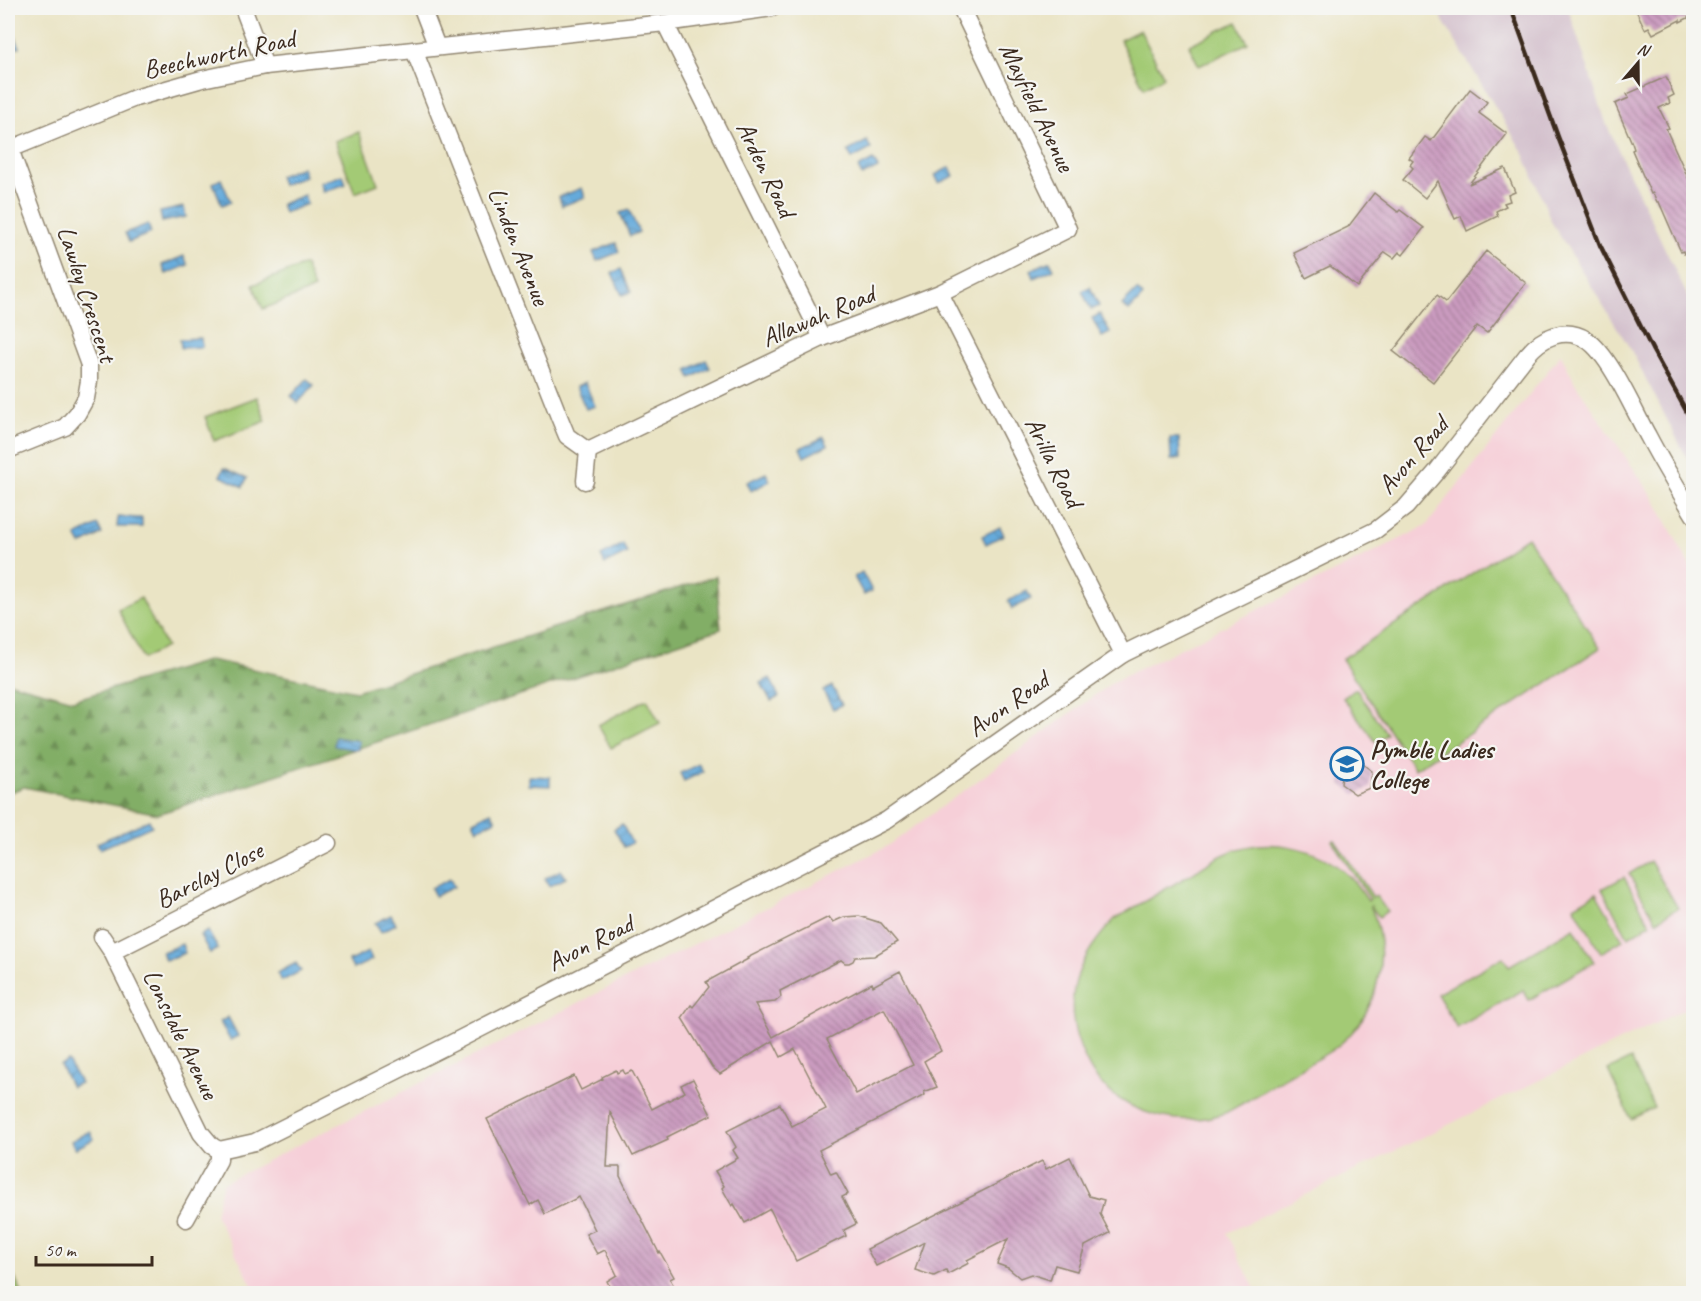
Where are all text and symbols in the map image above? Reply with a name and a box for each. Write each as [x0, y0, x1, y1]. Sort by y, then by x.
street label: Beechworth Road [140, 21, 301, 86]
north arrow [1608, 33, 1668, 93]
street label: Mayfield Avenue [992, 37, 1083, 178]
text: N [1635, 39, 1654, 62]
street label: Arden Road [729, 116, 805, 226]
street label: Linden Avenue [480, 182, 558, 311]
street label: Lawley Crescent [50, 222, 125, 368]
street label: Allawah Road [756, 276, 883, 355]
street label: Avon Road [1370, 406, 1458, 501]
street label: Arilla Road [1017, 411, 1092, 516]
street label: Avon Road [961, 662, 1058, 744]
place label: Pymble Ladies College [1370, 733, 1496, 796]
school or university icon: Pymble Ladies College [1329, 746, 1365, 782]
street label: Barclay Close [150, 833, 271, 916]
street label: Avon Road [541, 906, 642, 979]
street label: Lonsdale Avenue [135, 964, 227, 1106]
scale bar [36, 1229, 152, 1267]
text: 50 m [45, 1239, 78, 1261]

